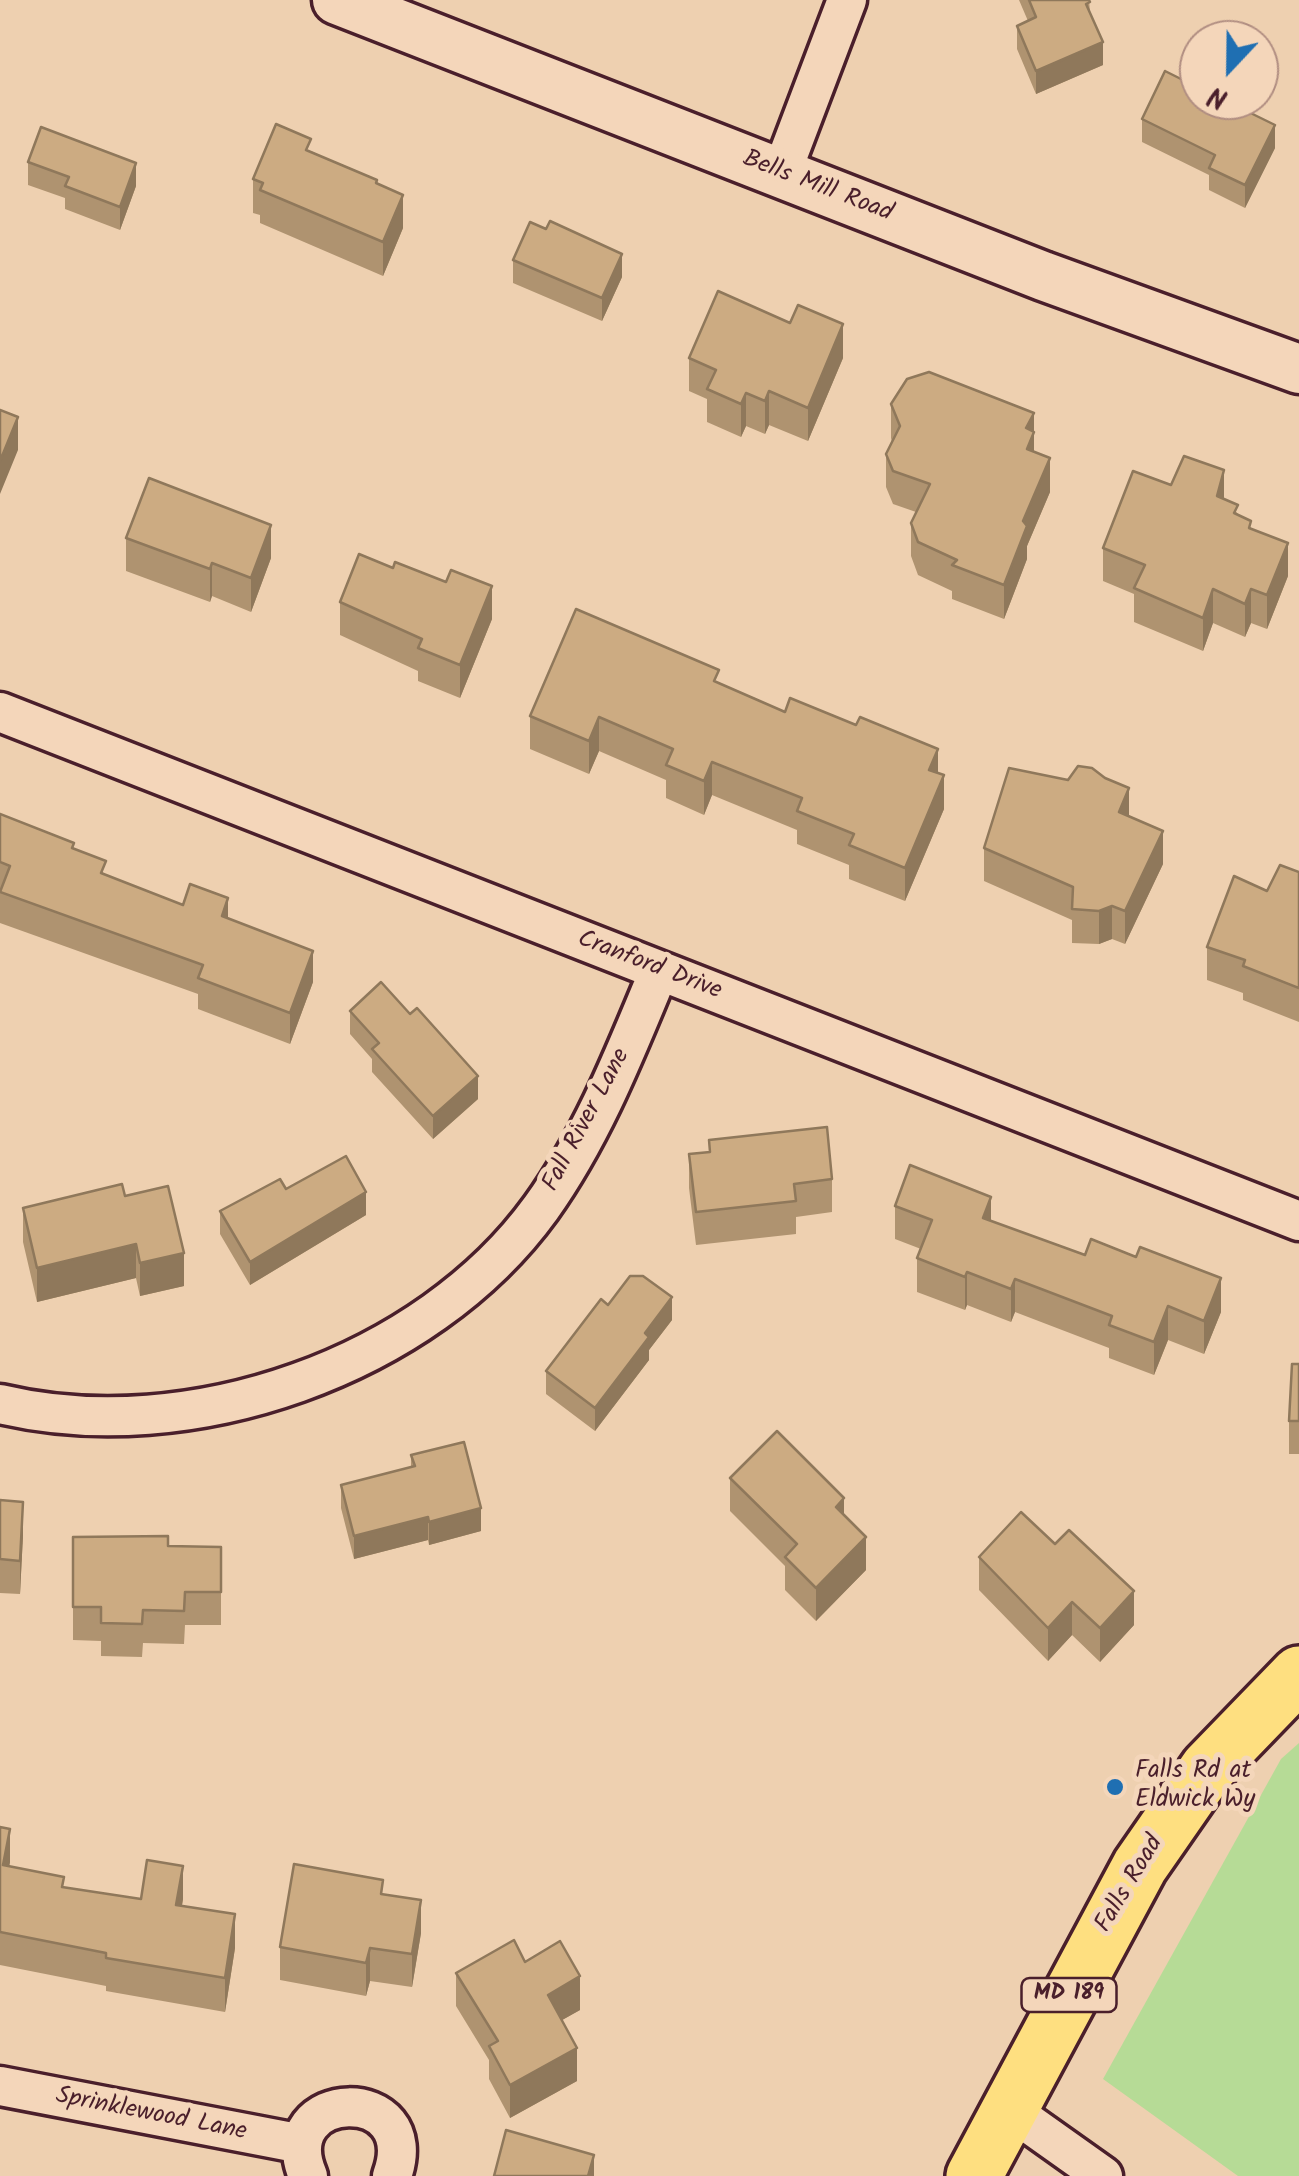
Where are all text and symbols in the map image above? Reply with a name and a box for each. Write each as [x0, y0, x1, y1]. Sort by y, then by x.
north arrow [1179, 20, 1279, 120]
text: N [1202, 72, 1235, 121]
street label: Bells Mill Road [738, 146, 896, 230]
street label: Cranford Drive [573, 926, 725, 1008]
street label: Fall River Lane [538, 1044, 638, 1198]
place label: Falls Rd at Eldwick Wy [1135, 1758, 1255, 1817]
marker: Falls Rd at Eldwick Wy [1104, 1776, 1126, 1798]
street label: Falls Road [1090, 1831, 1172, 1939]
road number: MD 189 [1022, 1978, 1116, 2012]
street label: Sprinklewood Lane [53, 2083, 249, 2149]

